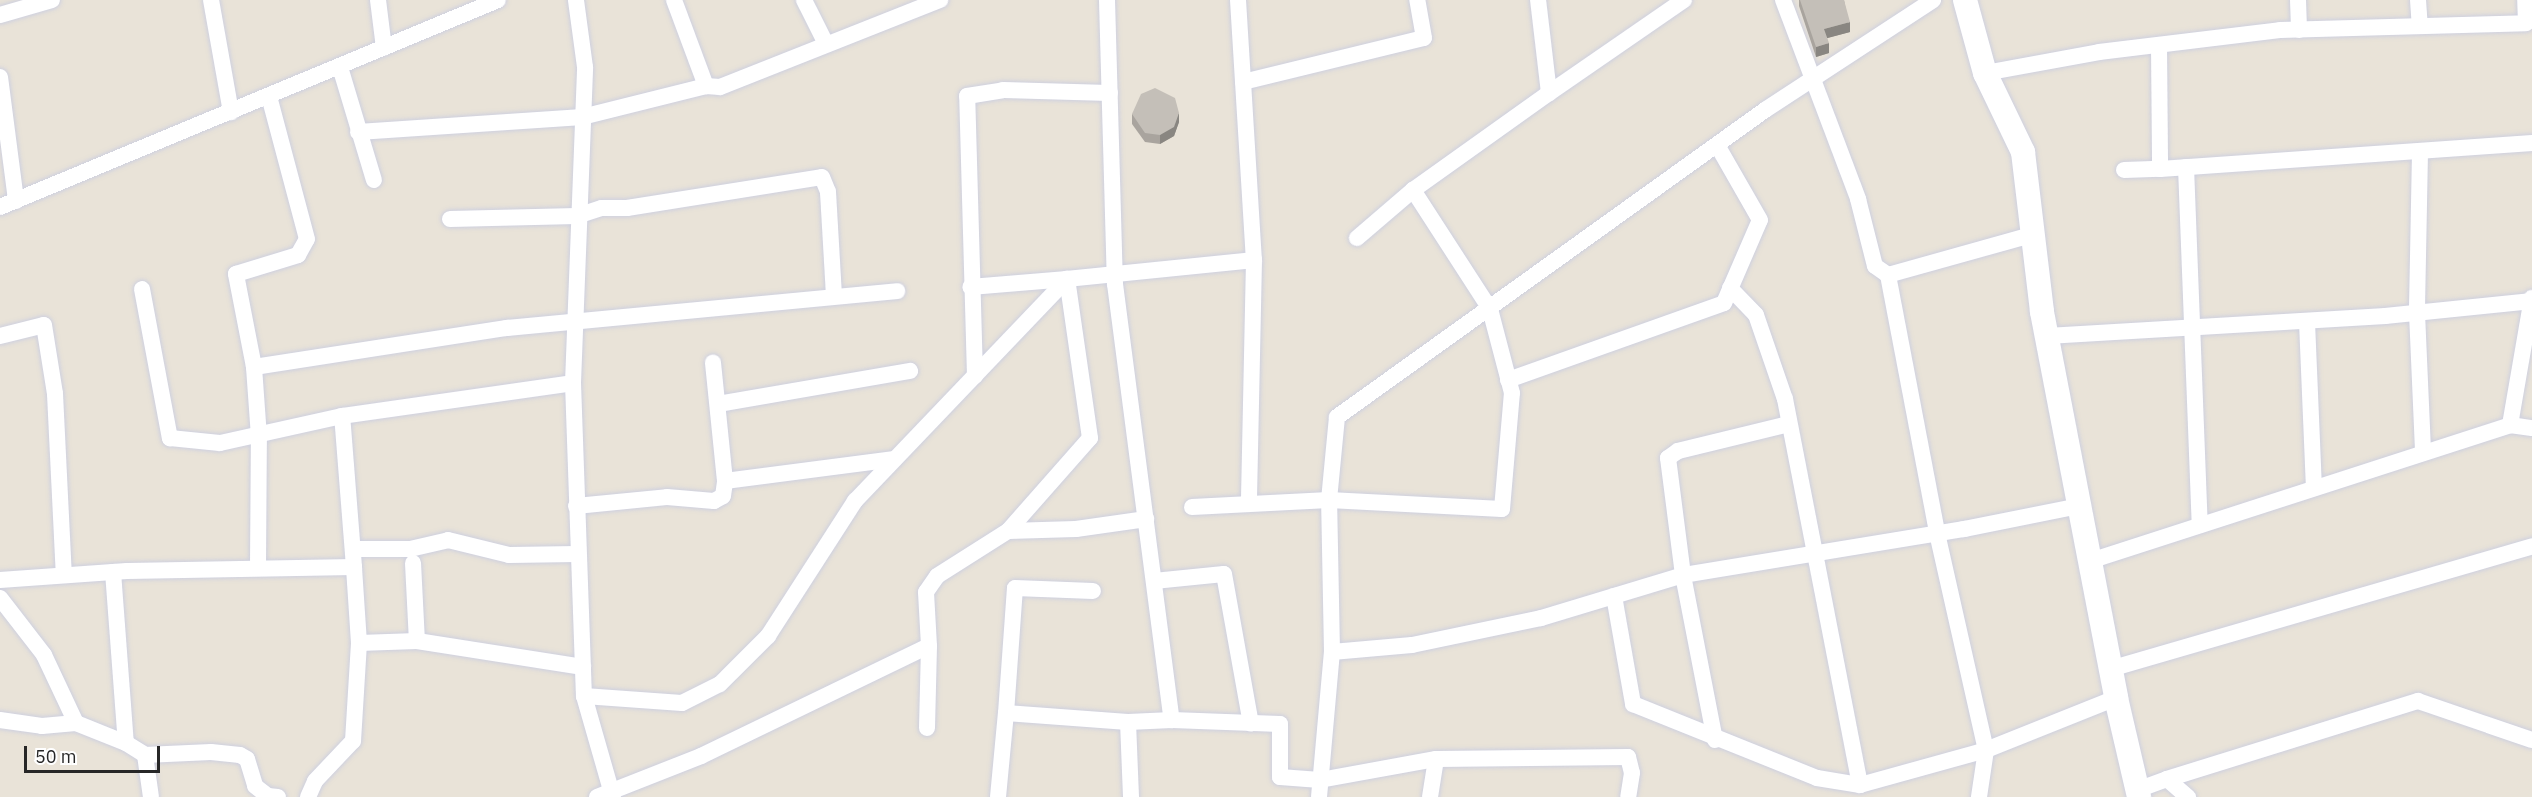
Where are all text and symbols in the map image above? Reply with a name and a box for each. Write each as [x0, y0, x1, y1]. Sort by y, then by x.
scale bar [27, 734, 164, 772]
text: 50 m [35, 745, 77, 768]

